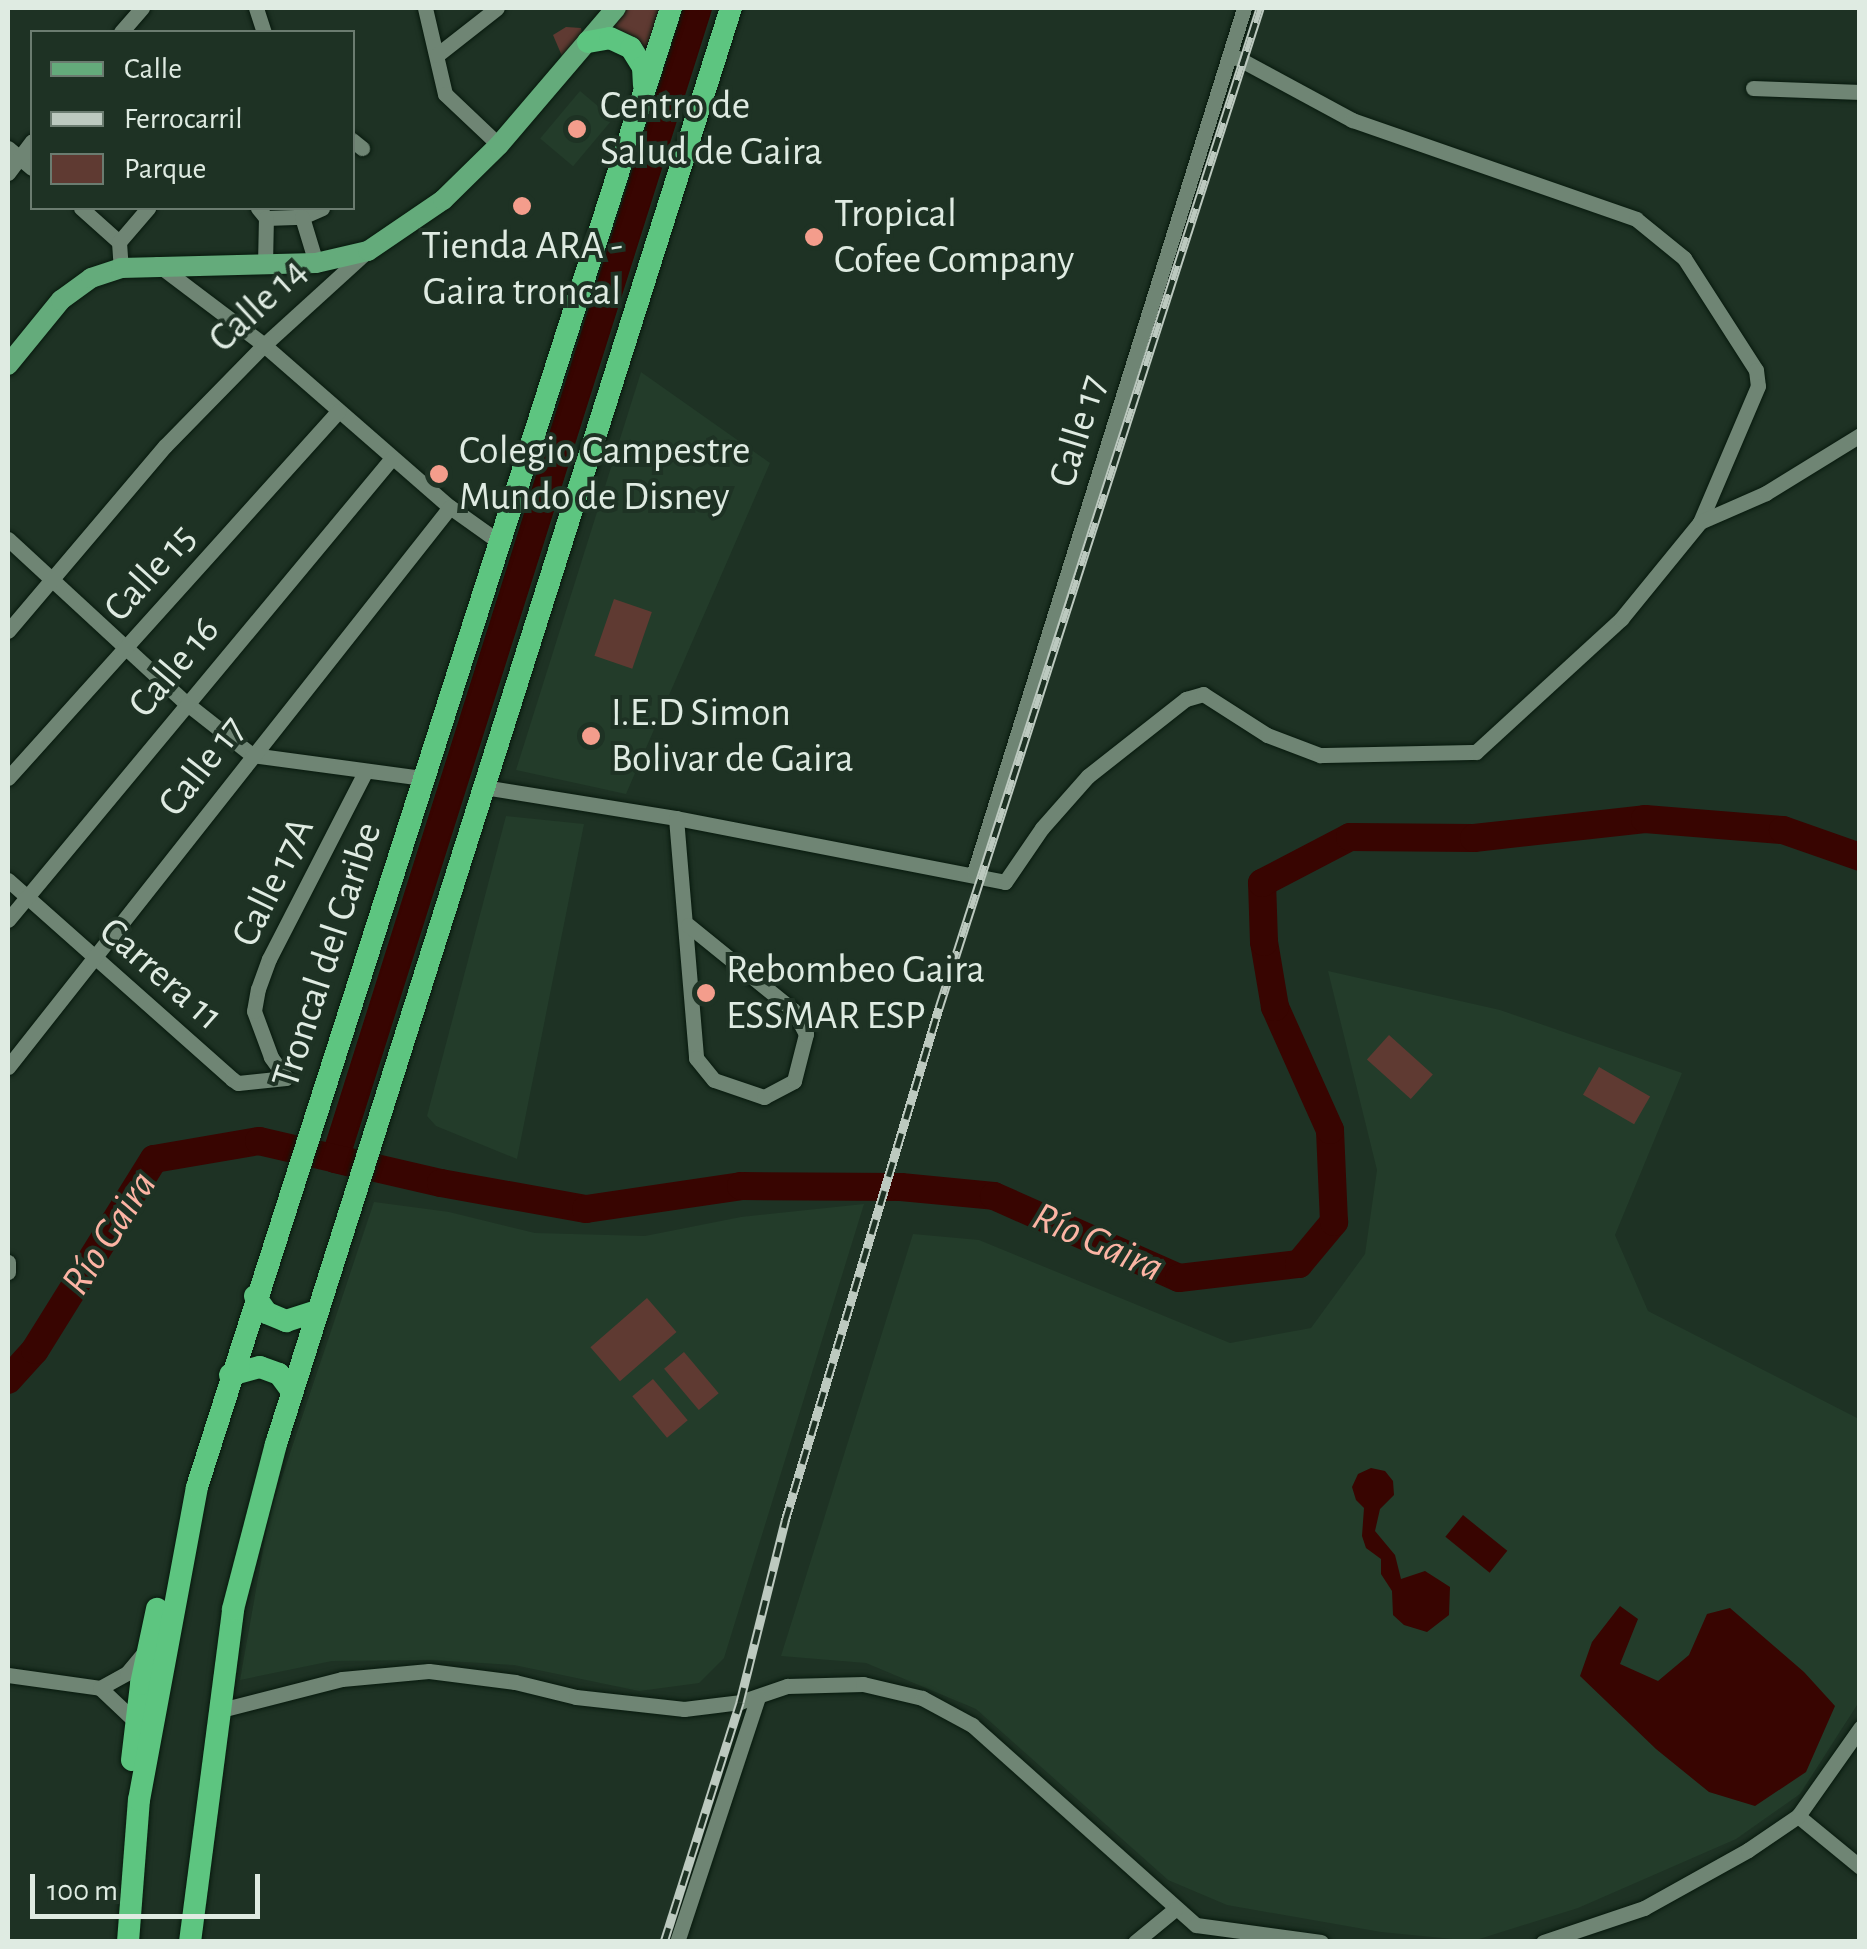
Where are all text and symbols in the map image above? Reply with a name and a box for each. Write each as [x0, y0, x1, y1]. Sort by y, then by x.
legend [30, 30, 355, 210]
text: Calle [124, 54, 182, 84]
place label: Centro de Salud de Gaira [600, 82, 823, 176]
text: Ferrocarril [124, 104, 243, 134]
marker: Centro de Salud de Gaira [564, 116, 590, 142]
text: Parque [124, 154, 206, 184]
place label: Tropical Cofee Company [834, 190, 1074, 284]
marker: Tienda ARA - Gaira troncal [511, 195, 533, 217]
place label: Tienda ARA - Gaira troncal [421, 222, 623, 316]
marker: Tropical Cofee Company [803, 226, 825, 248]
street label: Calle 14 [199, 248, 317, 362]
street label: Calle 17 [1038, 369, 1118, 493]
place label: Colegio Campestre Mundo de Disney [459, 427, 751, 521]
marker: Colegio Campestre Mundo de Disney [428, 463, 450, 485]
street label: Calle 15 [94, 514, 206, 632]
street label: Calle 16 [118, 607, 230, 727]
place label: I.E.D Simon Bolivar de Gaira [611, 689, 854, 783]
street label: Calle 17 [148, 706, 256, 826]
marker: I.E.D Simon Bolivar de Gaira [580, 725, 602, 747]
street label: Calle 17A [221, 810, 325, 954]
street label: Troncal del Caribe [262, 816, 392, 1094]
street label: Carrera 11 [89, 907, 233, 1041]
place label: Rebombeo Gaira ESSMAR ESP [726, 946, 985, 1040]
marker: Rebombeo Gaira ESSMAR ESP [695, 982, 717, 1004]
water label: Río Gaira [50, 1162, 168, 1304]
water label: Río Gaira [1025, 1191, 1171, 1293]
scale bar [35, 1854, 265, 1916]
text: 100 m [47, 1876, 118, 1906]

